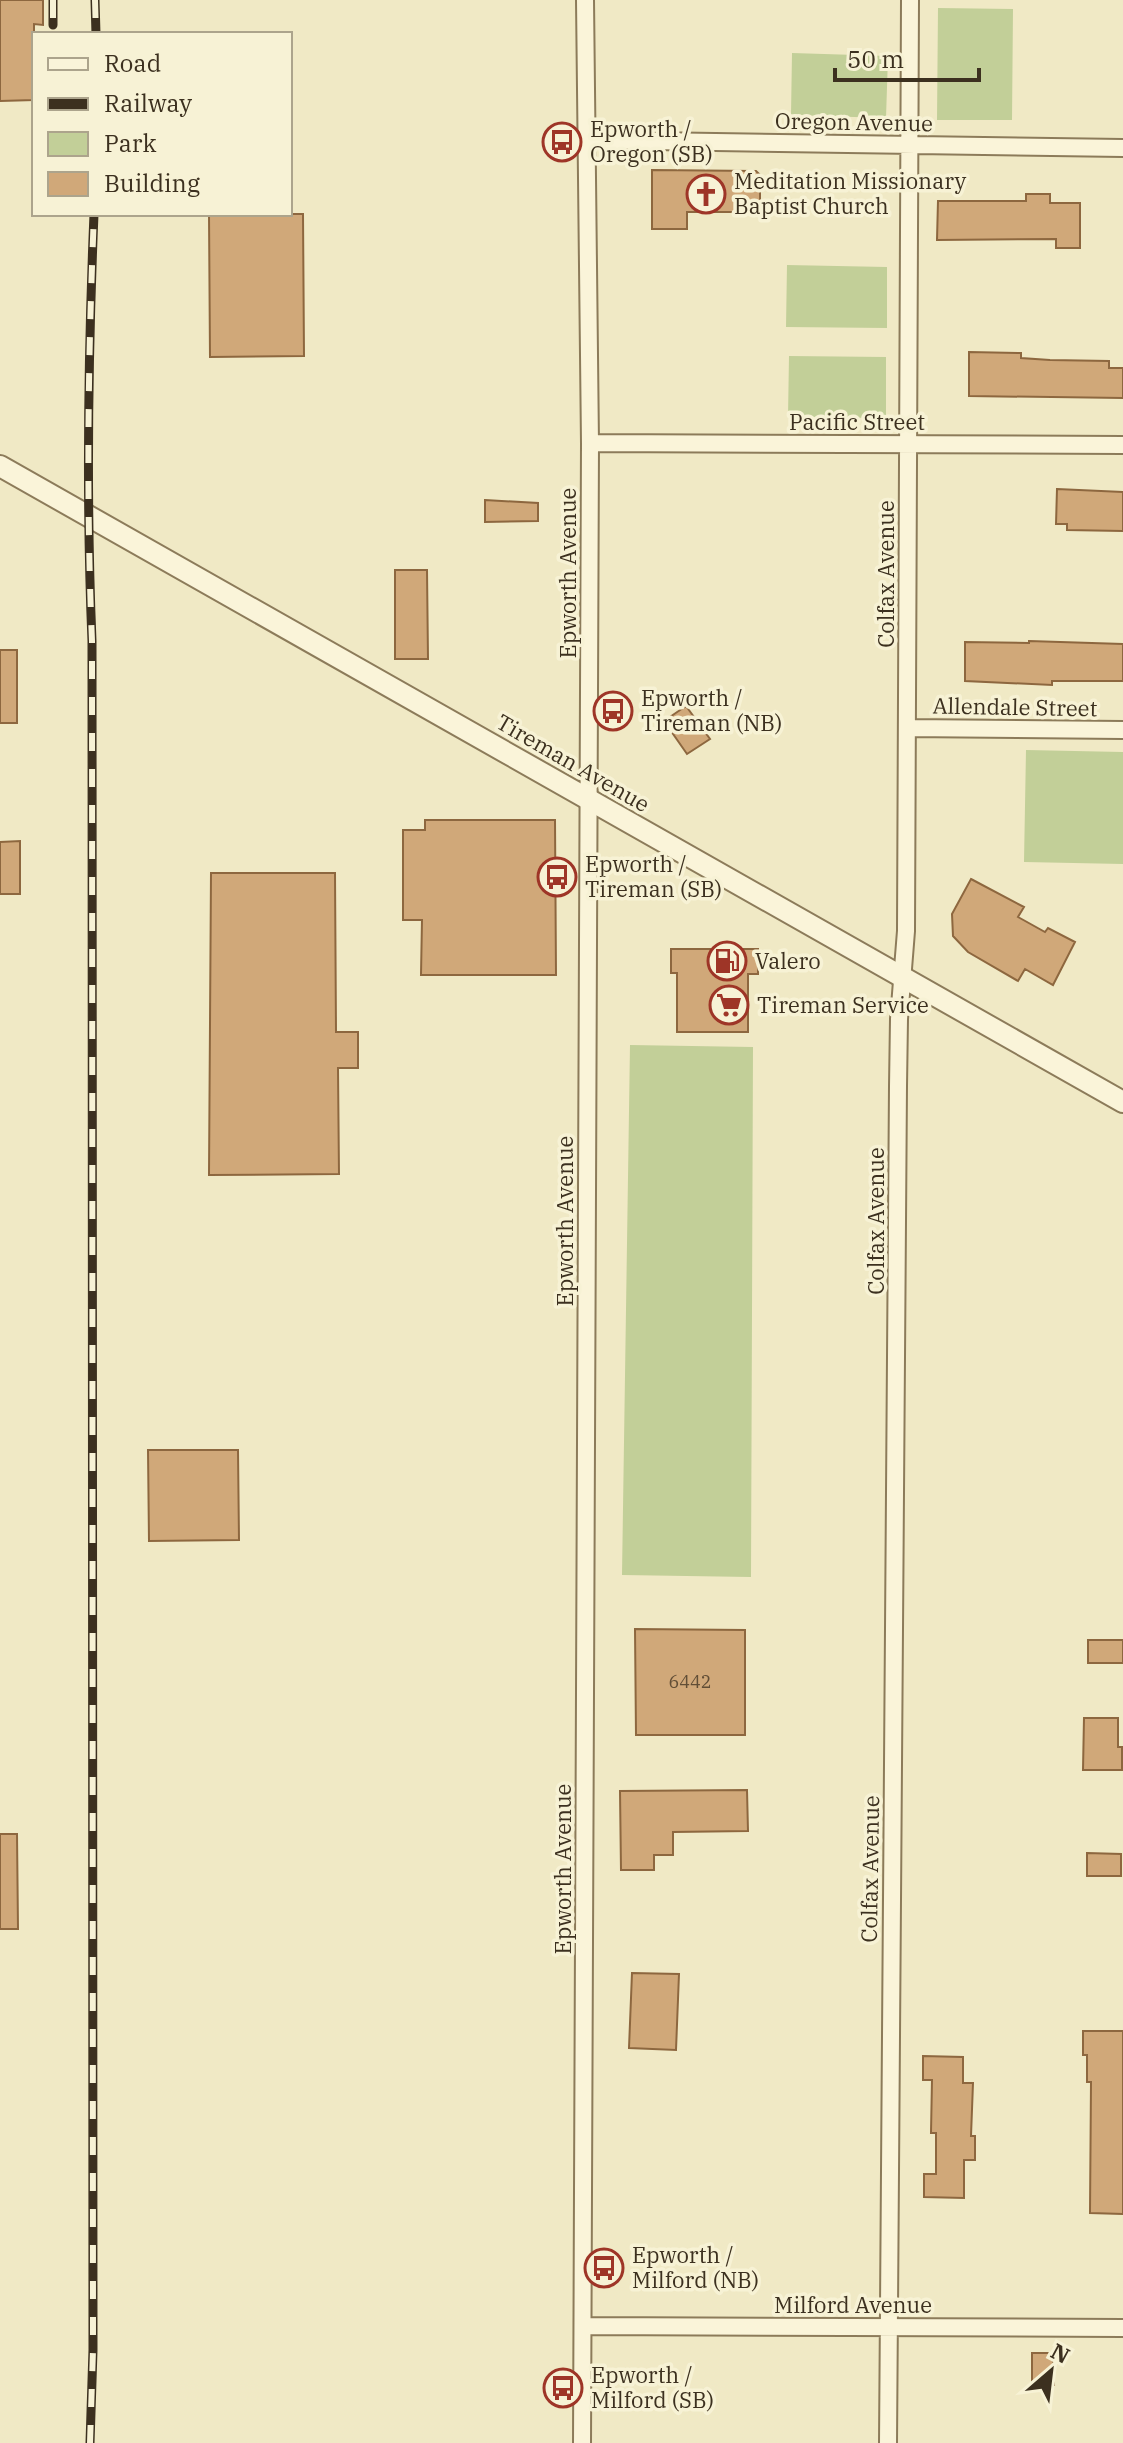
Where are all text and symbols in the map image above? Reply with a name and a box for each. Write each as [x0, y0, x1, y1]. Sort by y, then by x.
legend [32, 32, 292, 216]
scale bar [835, 32, 979, 82]
text: 50 m [847, 43, 904, 75]
text: Road [104, 47, 161, 79]
text: Railway [104, 87, 192, 119]
street label: Oregon Avenue [775, 106, 933, 137]
place label: Epworth / Oregon (SB) [590, 114, 713, 168]
bus stop icon: Epworth / Oregon (SB) [541, 121, 583, 163]
text: Park [104, 127, 156, 159]
place label: Meditation Missionary Baptist Church [734, 166, 967, 220]
text: Building [104, 167, 200, 199]
church icon: Meditation Missionary Baptist Church [685, 173, 727, 215]
street label: Pacific Street [789, 407, 925, 436]
street label: Epworth Avenue [553, 488, 582, 658]
street label: Colfax Avenue [871, 500, 900, 648]
place label: Epworth / Tireman (NB) [641, 683, 782, 737]
bus stop icon: Epworth / Tireman (NB) [592, 690, 634, 732]
street label: Allendale Street [932, 691, 1098, 722]
street label: Tireman Avenue [491, 707, 655, 818]
place label: Epworth / Tireman (SB) [585, 849, 722, 903]
bus stop icon: Epworth / Tireman (SB) [536, 856, 578, 898]
fuel station icon: Valero [706, 940, 748, 982]
place label: Valero [755, 946, 821, 975]
supermarket icon: Tireman Service [708, 984, 750, 1026]
place label: Tireman Service [757, 990, 929, 1019]
street label: Epworth Avenue [550, 1136, 579, 1306]
street label: Colfax Avenue [861, 1147, 890, 1295]
house number: 6442 [668, 1670, 712, 1693]
street label: Epworth Avenue [548, 1784, 577, 1954]
street label: Colfax Avenue [854, 1795, 885, 1943]
place label: Epworth / Milford (NB) [632, 2240, 759, 2294]
bus stop icon: Epworth / Milford (NB) [583, 2247, 625, 2289]
street label: Milford Avenue [774, 2290, 932, 2319]
north arrow [1011, 2331, 1091, 2411]
text: N [1046, 2336, 1075, 2370]
place label: Epworth / Milford (SB) [591, 2360, 714, 2414]
bus stop icon: Epworth / Milford (SB) [542, 2367, 584, 2409]

